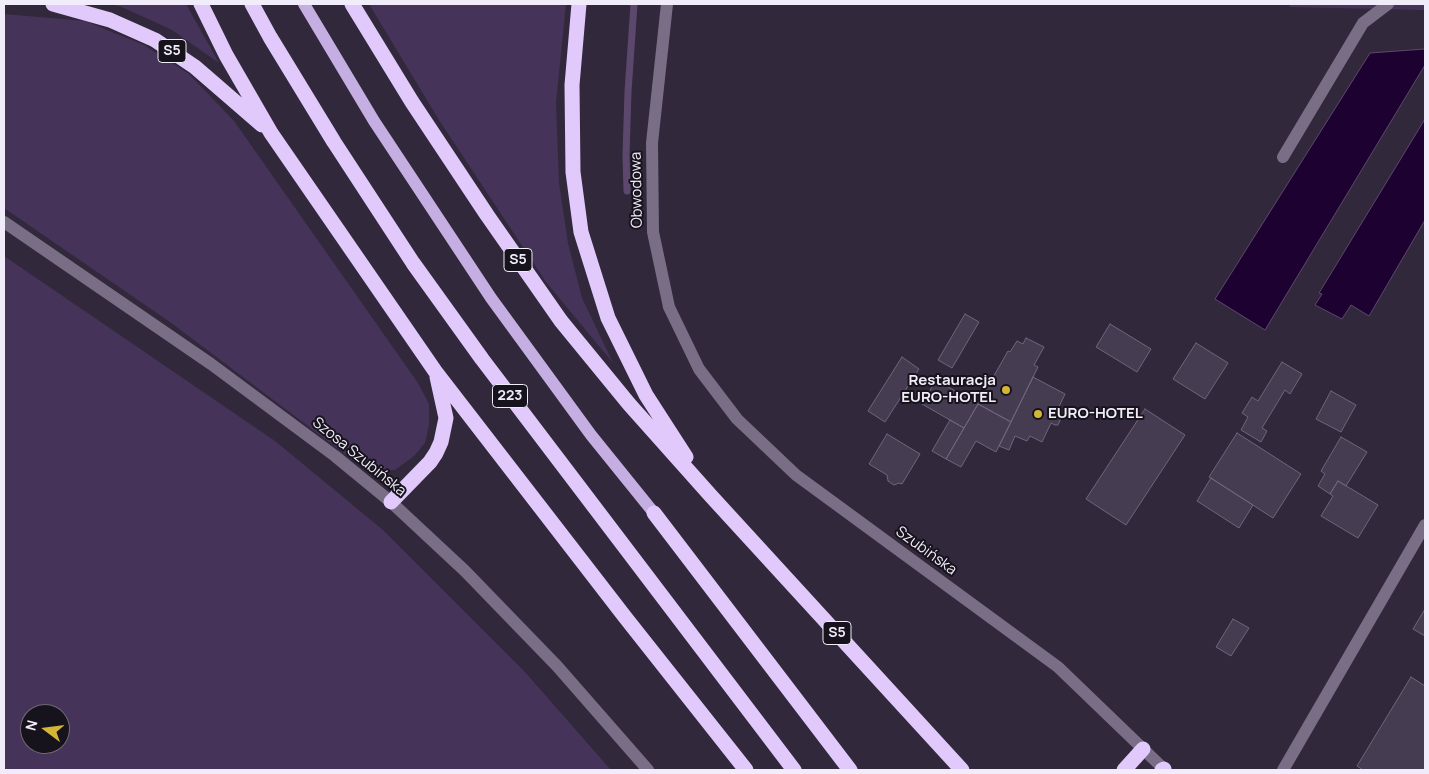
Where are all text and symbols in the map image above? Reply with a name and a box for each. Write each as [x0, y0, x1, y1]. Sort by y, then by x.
road number: S5 [158, 40, 186, 62]
street label: Obwodowa [627, 152, 647, 228]
road number: S5 [504, 248, 532, 272]
place label: Restauracja EURO-HOTEL [901, 372, 996, 407]
road number: 223 [492, 384, 528, 408]
marker: Restauracja EURO-HOTEL [1000, 384, 1012, 396]
place label: EURO-HOTEL [1048, 405, 1143, 423]
marker: EURO-HOTEL [1032, 408, 1044, 420]
street label: Szosa Szubińska [308, 414, 410, 500]
street label: Szubińska [892, 523, 960, 579]
road number: S5 [823, 622, 851, 644]
north arrow [20, 704, 70, 754]
text: N [21, 718, 41, 733]

